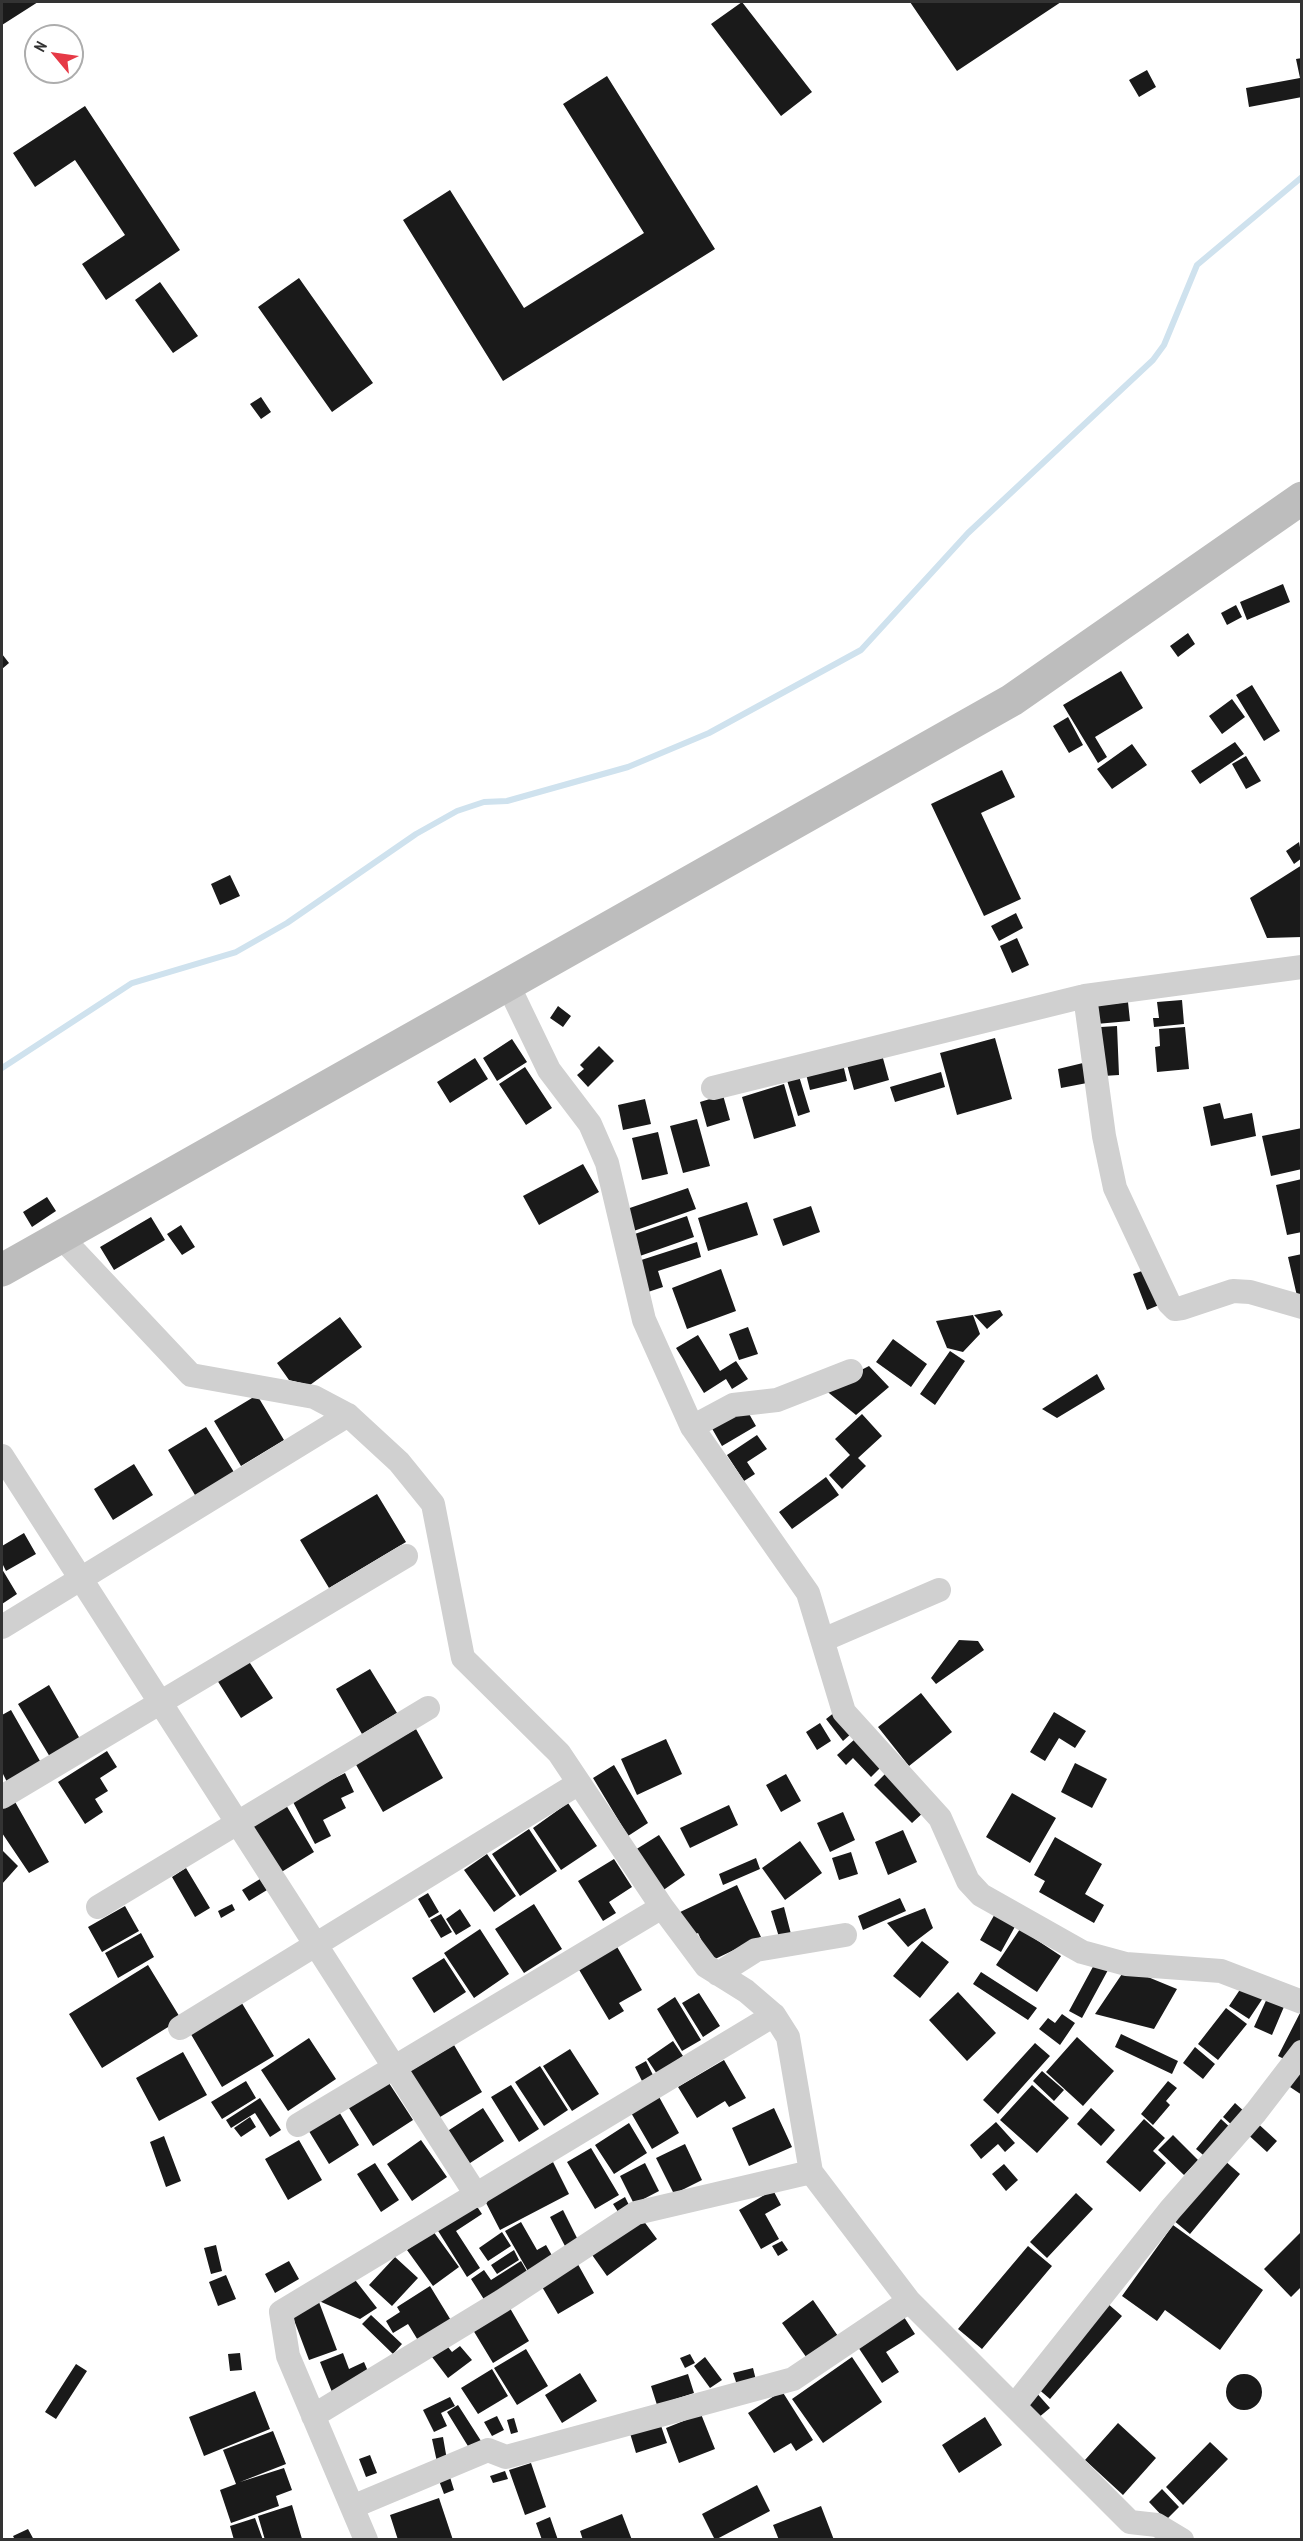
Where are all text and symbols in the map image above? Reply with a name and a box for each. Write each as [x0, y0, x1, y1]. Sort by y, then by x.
north arrow [24, 24, 84, 84]
text: N [29, 38, 51, 55]

